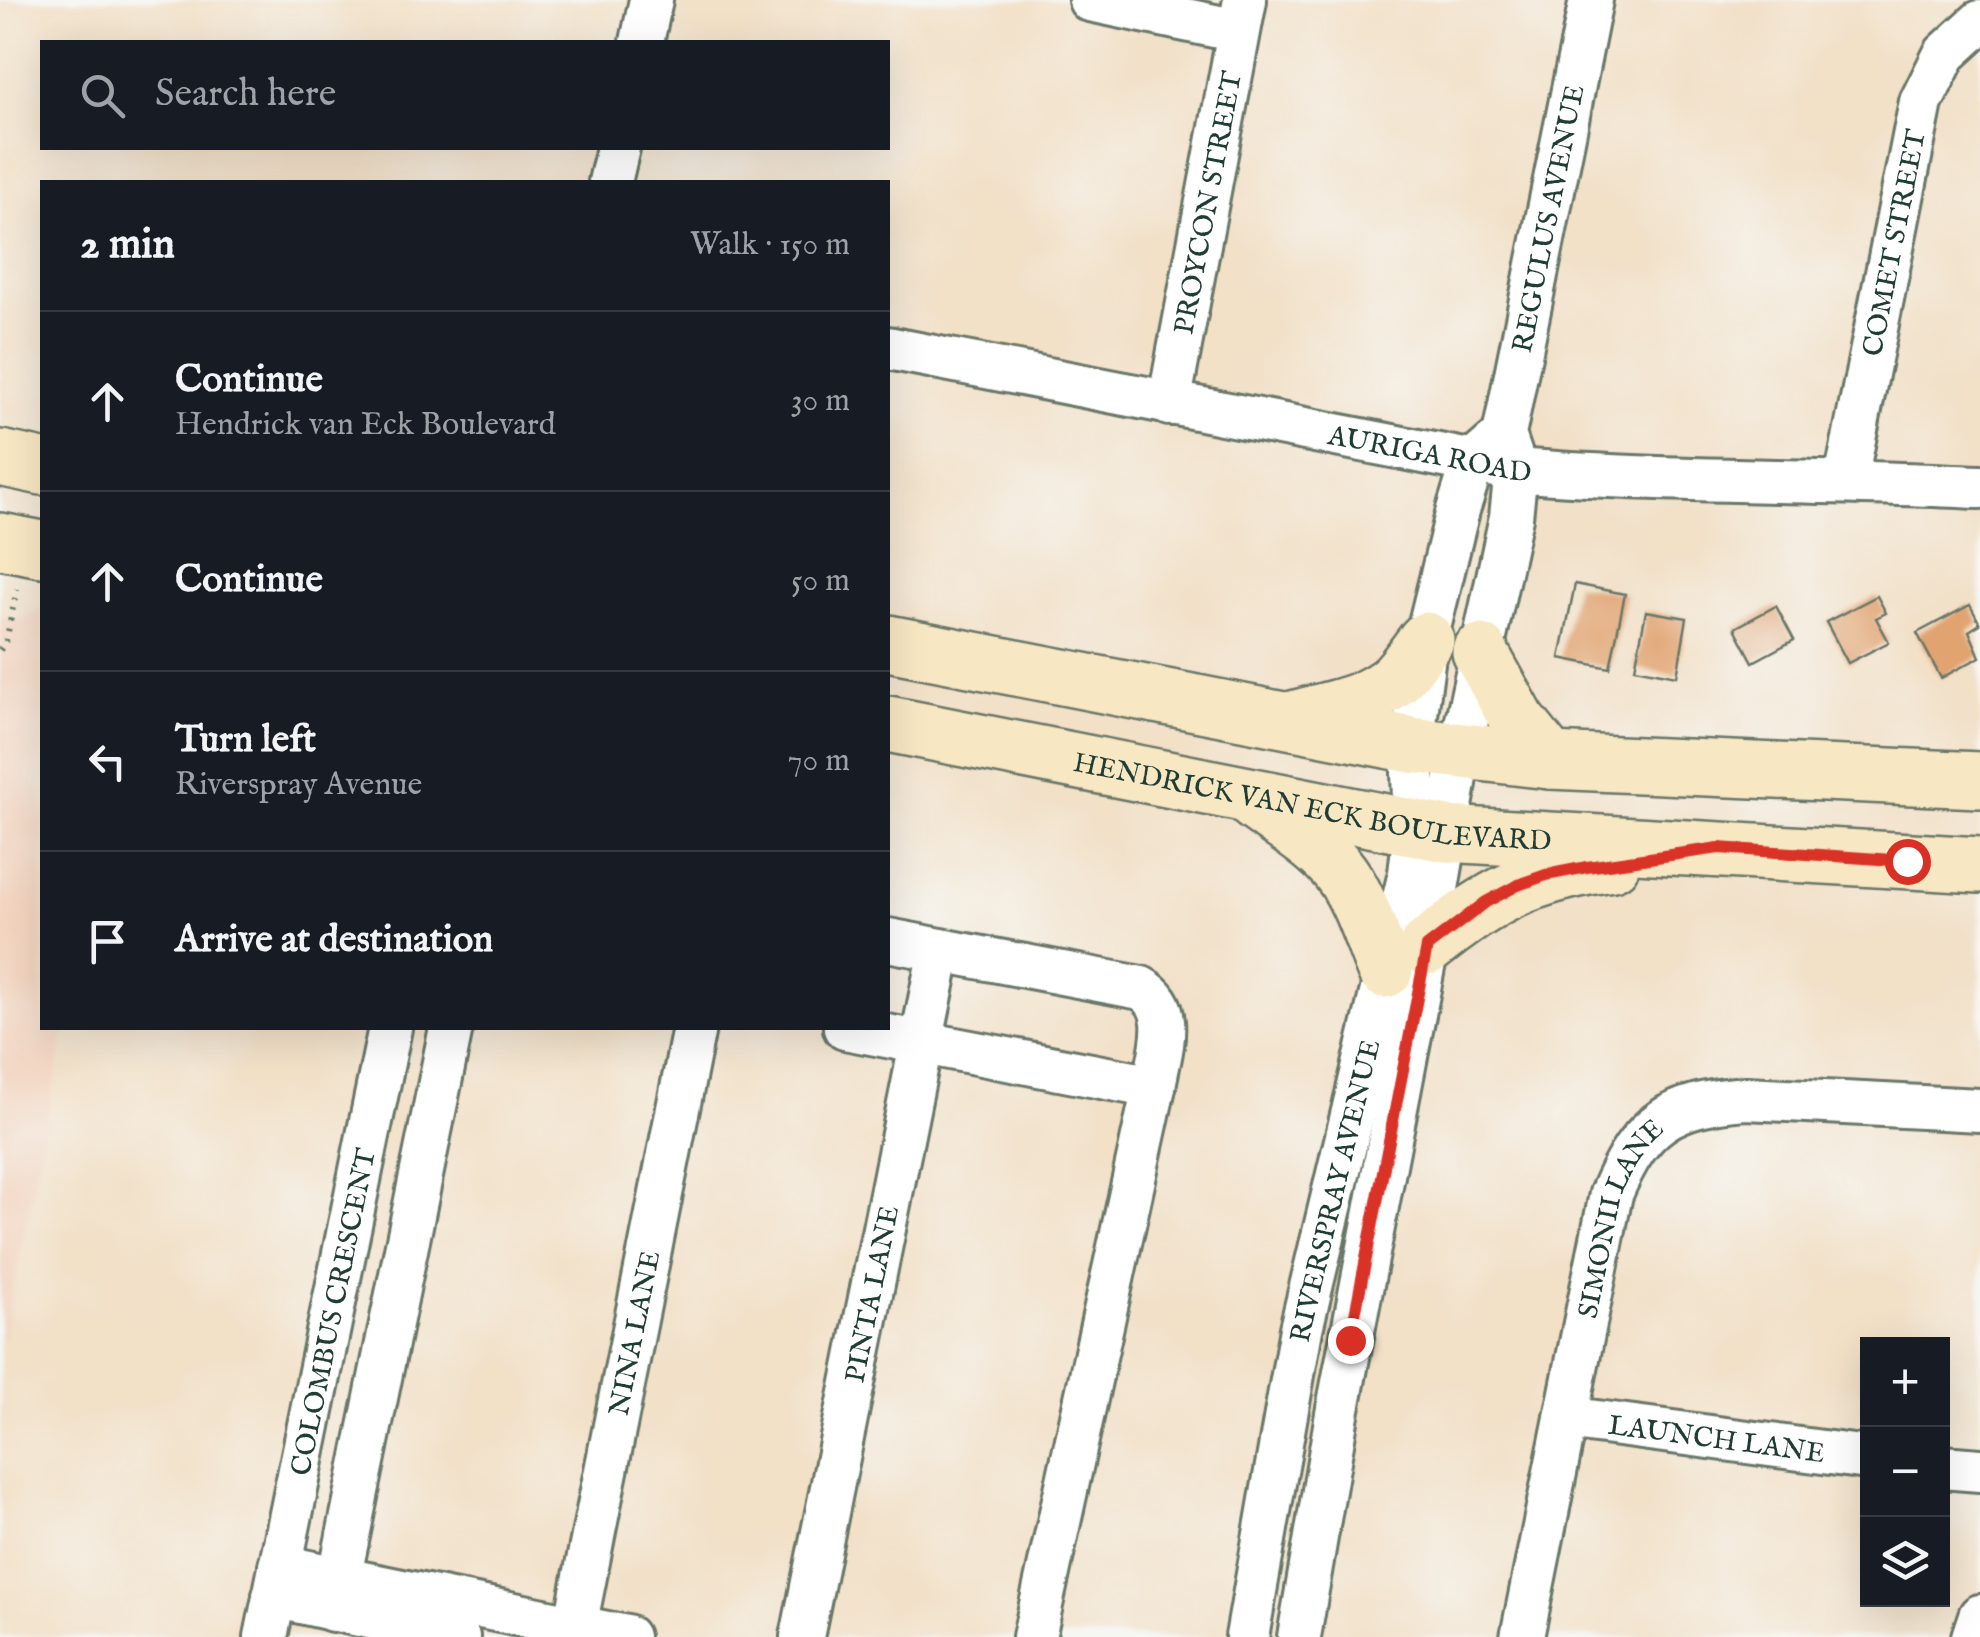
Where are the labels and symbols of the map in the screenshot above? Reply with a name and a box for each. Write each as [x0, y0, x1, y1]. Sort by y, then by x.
street label: PROYCON STREET [1168, 68, 1251, 337]
street label: REGULUS AVENUE [1506, 82, 1594, 356]
street label: COMET STREET [1856, 126, 1935, 360]
street label: AURIGA ROAD [1324, 419, 1533, 491]
street label: HENDRICK VAN ECK BOULEVARD [1070, 746, 1552, 860]
route start [1885, 839, 1931, 885]
street label: RIVERSPRAY AVENUE [1284, 1036, 1390, 1345]
street label: SIMONII LANE [1571, 1112, 1672, 1321]
street label: COLOMBUS CRESCENT [284, 1145, 385, 1479]
street label: PINTA LANE [839, 1203, 908, 1386]
street label: NINA LANE [602, 1248, 669, 1419]
route end [1328, 1318, 1374, 1364]
street label: LAUNCH LANE [1606, 1409, 1827, 1472]

